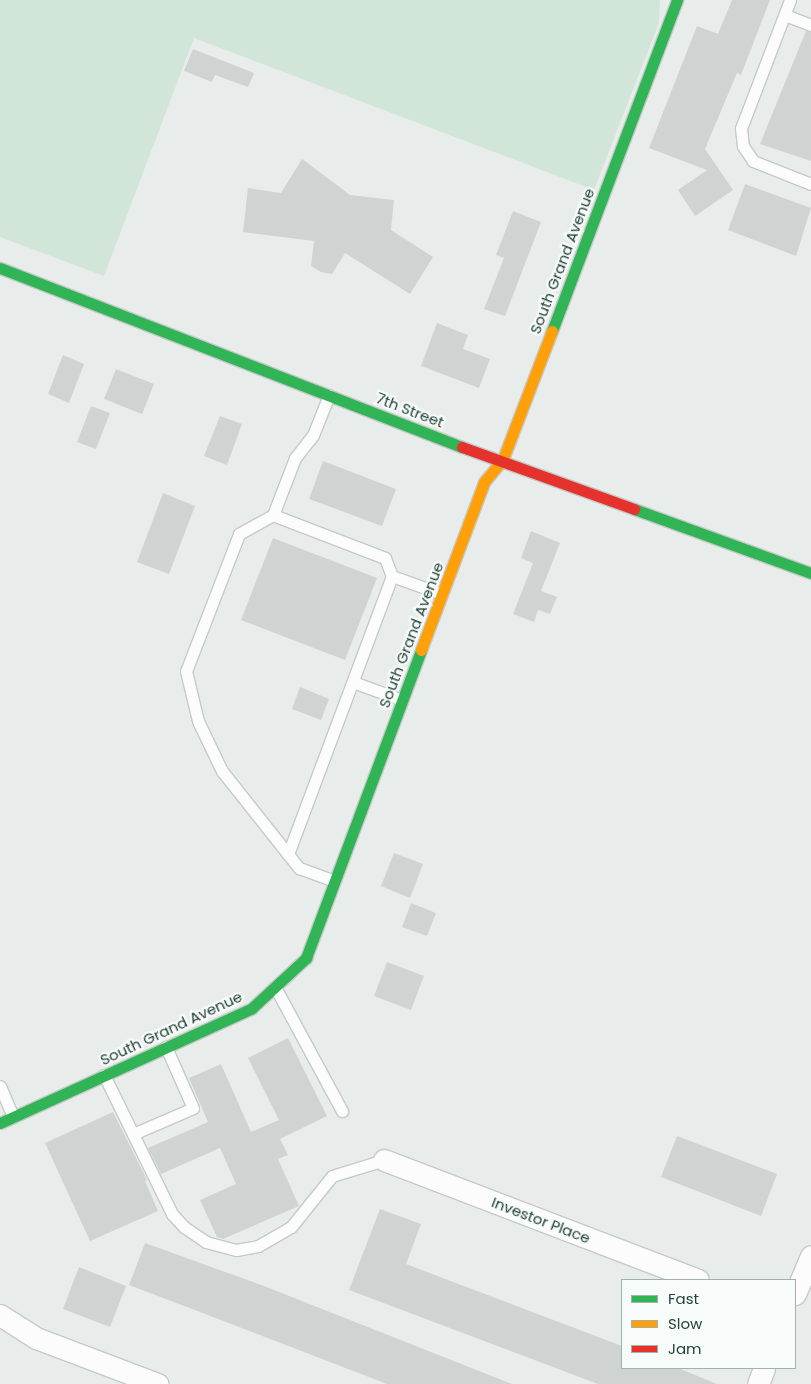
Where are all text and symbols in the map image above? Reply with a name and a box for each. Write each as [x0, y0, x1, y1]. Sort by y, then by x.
street label: South Grand Avenue [526, 186, 598, 336]
street label: 7th Street [374, 389, 446, 431]
street label: South Grand Avenue [375, 560, 447, 710]
street label: South Grand Avenue [97, 987, 245, 1069]
street label: Investor Place [489, 1193, 593, 1247]
legend [621, 1279, 796, 1369]
text: Fast [668, 1288, 699, 1309]
text: Slow [668, 1313, 702, 1334]
text: Jam [668, 1338, 702, 1359]

